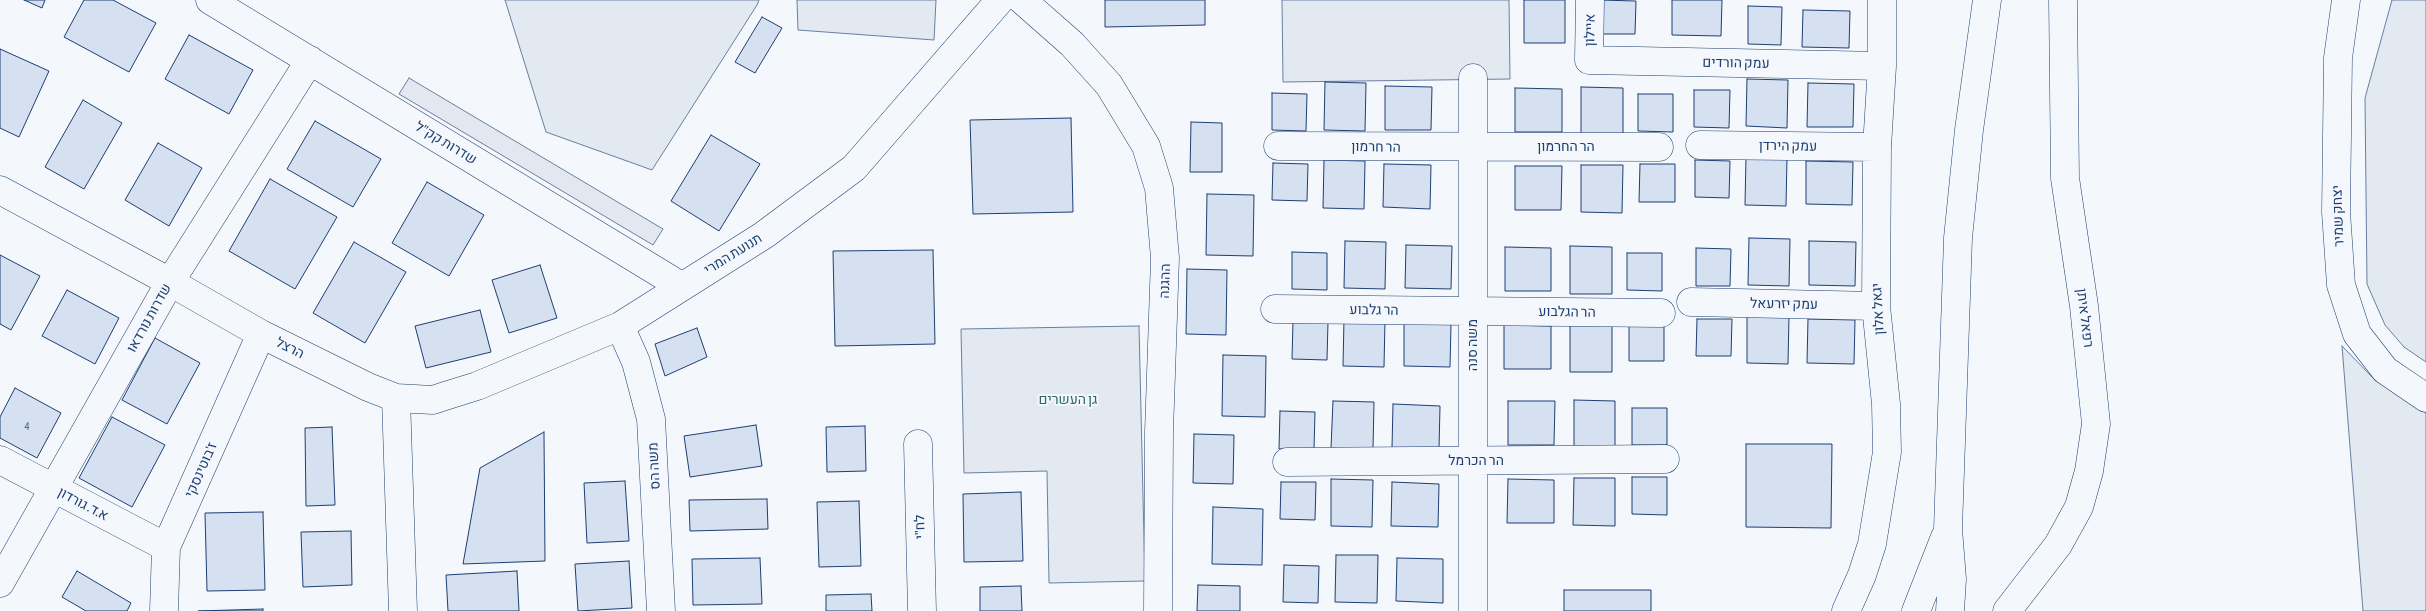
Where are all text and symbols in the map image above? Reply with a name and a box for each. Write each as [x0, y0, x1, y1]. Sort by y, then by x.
street label: איילון [1581, 13, 1599, 47]
street label: עמק הורדים [1702, 54, 1770, 72]
street label: שדרות קק"ל [412, 118, 480, 168]
street label: עמק הירדן [1759, 137, 1817, 155]
street label: הר חרמון [1351, 138, 1401, 156]
street label: הר החרמון [1537, 139, 1595, 155]
street label: יצחק שמיר [2329, 185, 2347, 247]
street label: תנועת המרי [701, 230, 765, 278]
street label: ההגנה [1156, 263, 1174, 299]
street label: שדרות נורדאו [123, 280, 175, 356]
street label: יגאל אלון [1868, 283, 1888, 335]
street label: רפאל איתן [2073, 287, 2097, 349]
street label: עמק יזרעאל [1750, 295, 1818, 313]
street label: הר גלבוע [1349, 301, 1399, 319]
street label: הר הגלבוע [1538, 303, 1596, 321]
street label: משה סנה [1465, 319, 1481, 371]
street label: הרצל [273, 334, 307, 362]
park label: גן העשרים [1039, 392, 1097, 408]
house number: 4 [24, 420, 30, 434]
street label: ז'בוטינסקי [181, 440, 221, 500]
street label: משה הס [644, 442, 664, 490]
street label: הר הכרמל [1448, 453, 1504, 469]
street label: א.ד. גורדון [55, 484, 111, 524]
street label: לח"י [911, 514, 929, 540]

